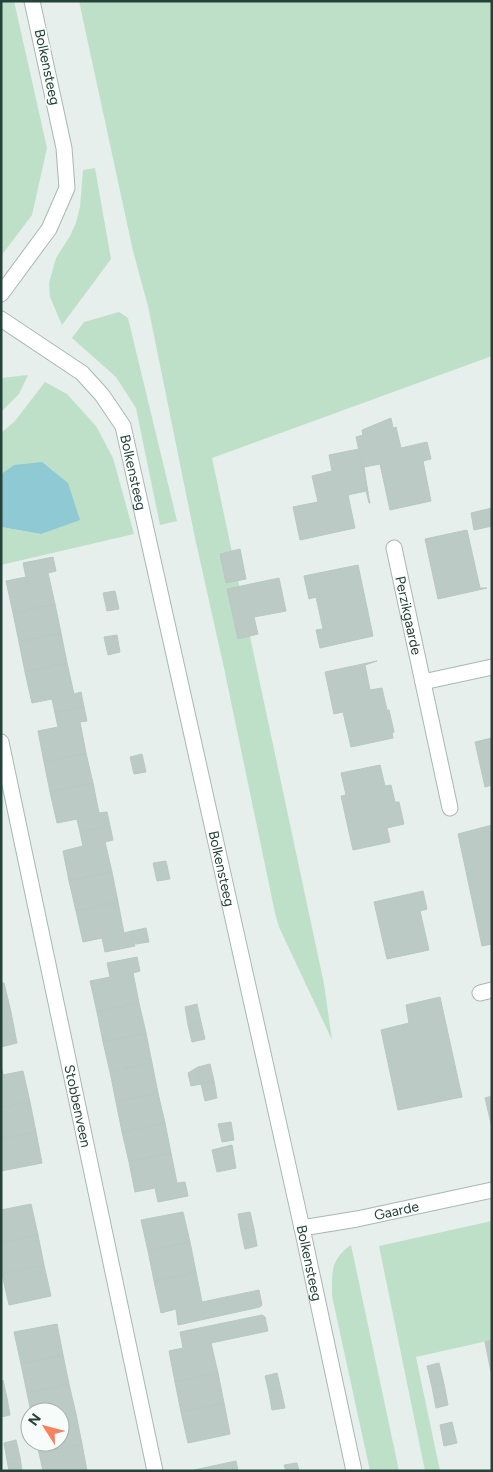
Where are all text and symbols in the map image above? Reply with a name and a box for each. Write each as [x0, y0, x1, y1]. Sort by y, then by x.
street label: Bolkensteeg [31, 28, 63, 106]
street label: Bolkensteeg [117, 433, 150, 512]
street label: Perzikgaarde [392, 574, 425, 657]
street label: Bolkensteeg [205, 829, 238, 908]
street label: Stobbenveen [61, 1063, 95, 1149]
street label: Gaarde [372, 1197, 421, 1224]
street label: Bolkensteeg [293, 1223, 326, 1302]
north arrow [20, 1402, 70, 1452]
text: N [25, 1410, 45, 1429]

